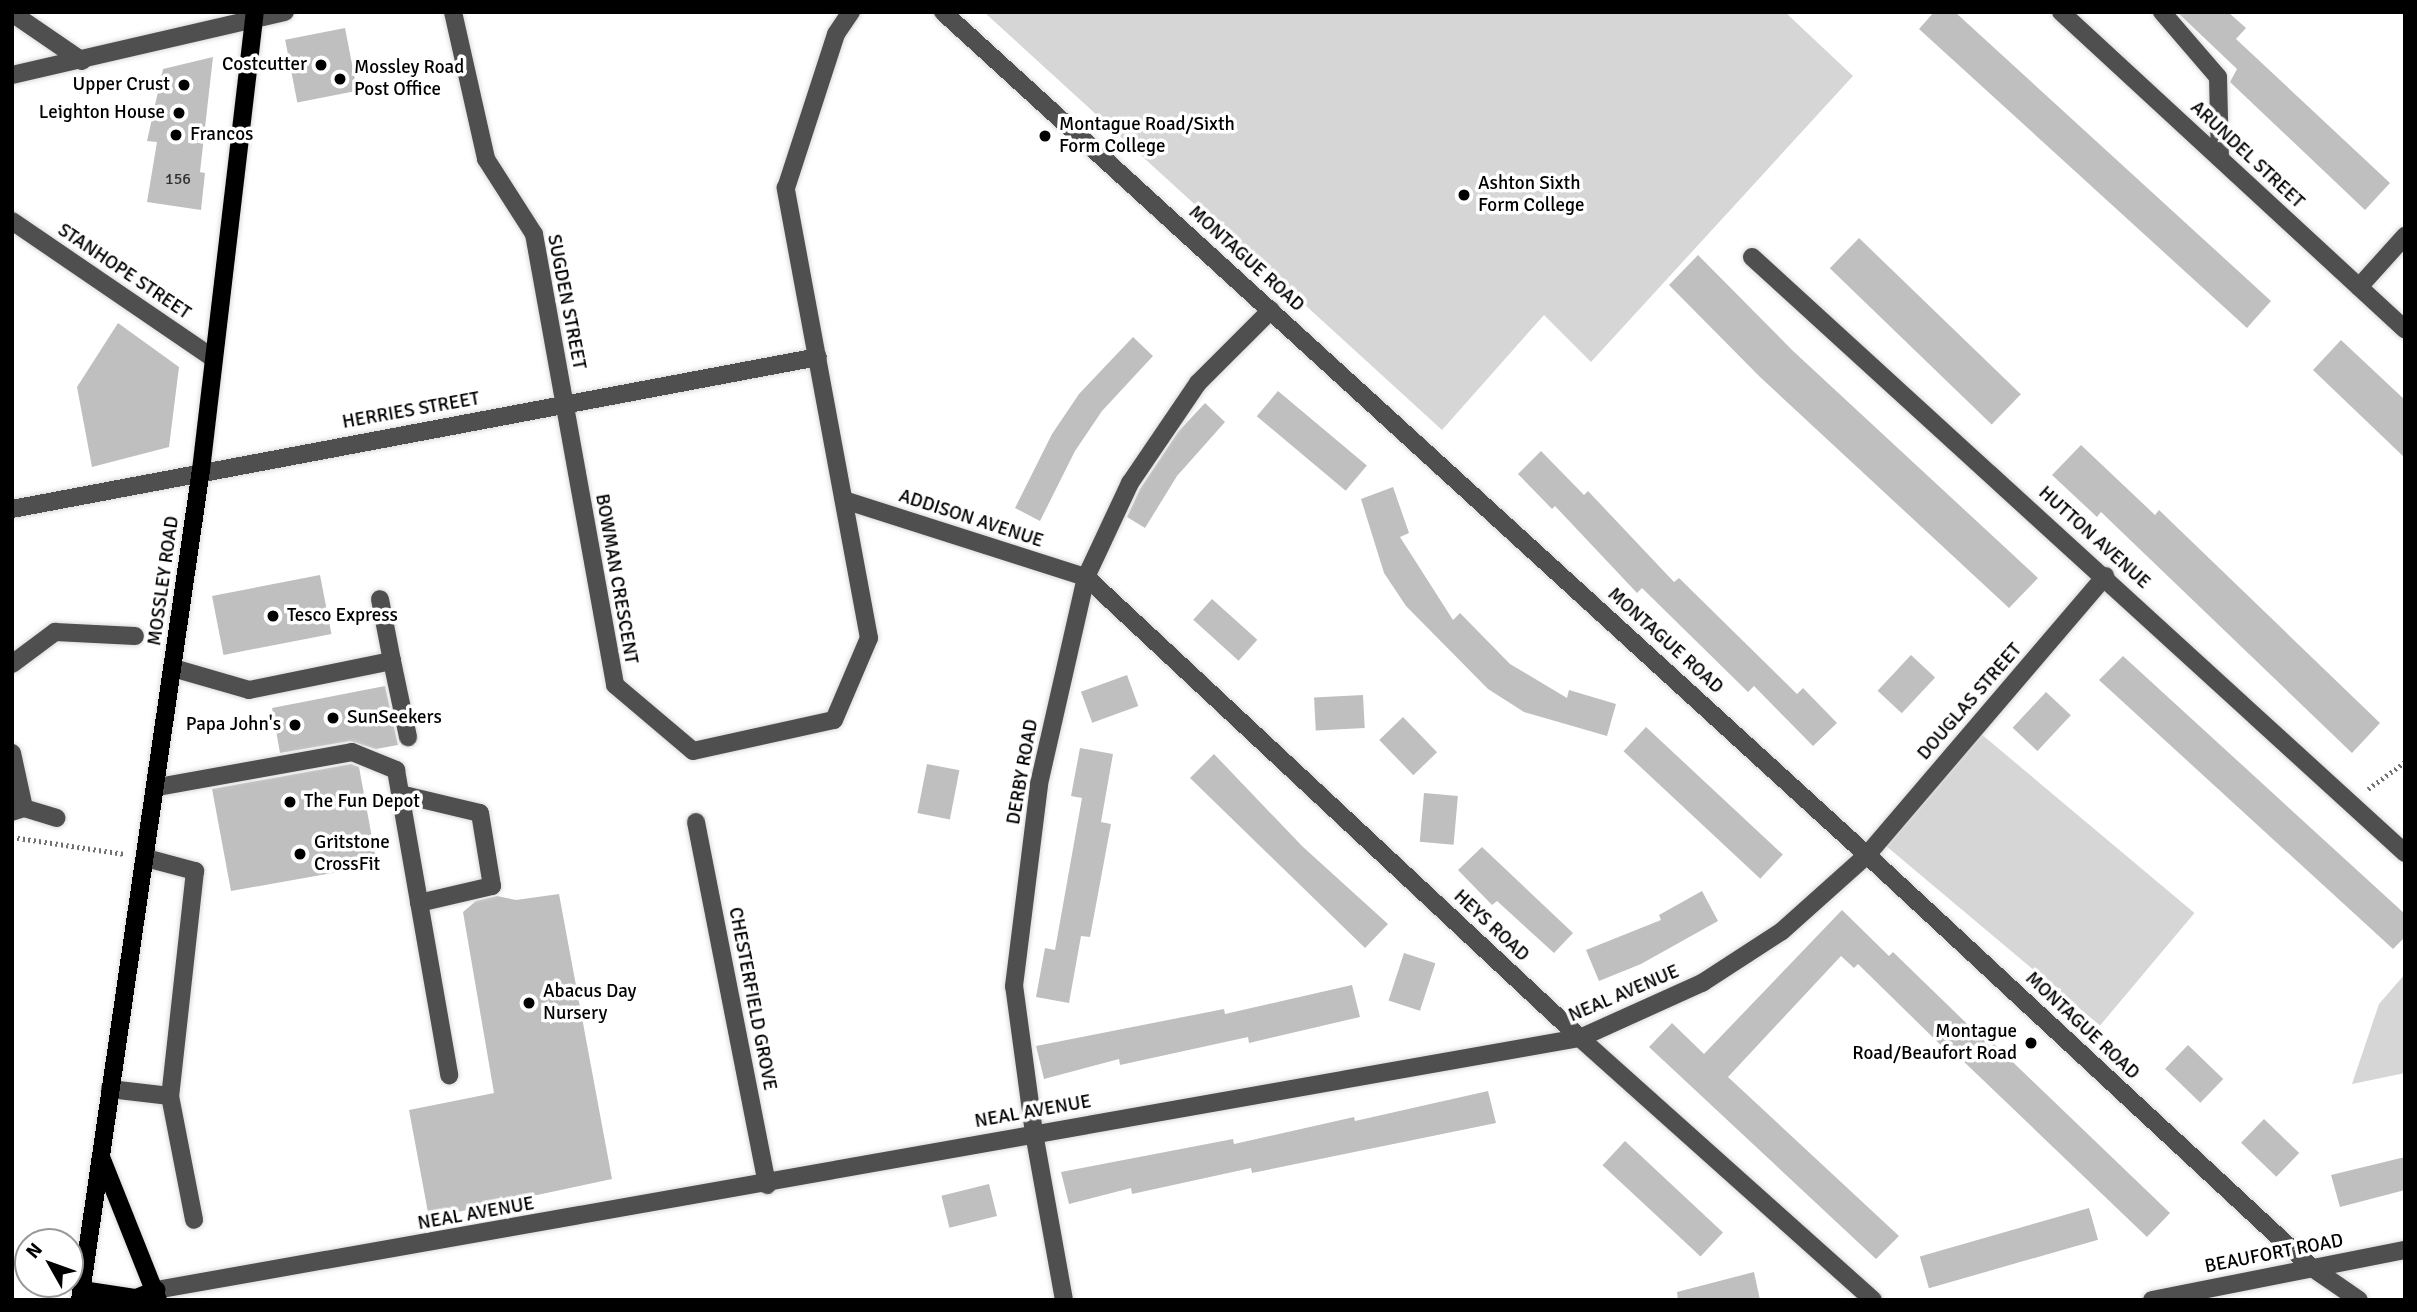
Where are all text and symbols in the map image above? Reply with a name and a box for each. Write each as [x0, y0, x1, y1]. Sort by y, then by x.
place label: Costcutter [222, 54, 307, 76]
marker: Costcutter [313, 57, 329, 73]
place label: Mossley Road Post Office [354, 57, 464, 101]
marker: Mossley Road Post Office [332, 71, 348, 87]
place label: Upper Crust [73, 74, 170, 96]
marker: Upper Crust [176, 77, 192, 93]
street label: ARUNDEL STREET [2185, 97, 2309, 213]
place label: Leighton House [39, 102, 165, 124]
marker: Leighton House [171, 105, 187, 121]
place label: Montague Road/Sixth Form College [1059, 114, 1235, 158]
place label: Francos [190, 124, 253, 146]
marker: Francos [168, 127, 184, 143]
marker: Montague Road/Sixth Form College [1037, 128, 1053, 144]
house number: 156 [165, 169, 191, 189]
place label: Ashton Sixth Form College [1478, 173, 1585, 217]
marker: Ashton Sixth Form College [1456, 187, 1472, 203]
street label: MONTAGUE ROAD [1184, 201, 1308, 317]
street label: STANHOPE STREET [53, 219, 195, 325]
street label: SUGDEN STREET [542, 233, 590, 371]
street label: HERRIES STREET [341, 388, 481, 434]
street label: HUTTON AVENUE [2033, 482, 2155, 594]
street label: ADDISON AVENUE [896, 485, 1046, 553]
street label: BOWMAN CRESCENT [590, 492, 642, 666]
street label: MOSSLEY ROAD [144, 515, 184, 647]
street label: MONTAGUE ROAD [1603, 583, 1727, 699]
place label: Tesco Express [287, 605, 398, 627]
marker: Tesco Express [265, 608, 281, 624]
street label: DOUGLAS STREET [1913, 639, 2027, 765]
place label: SunSeekers [347, 707, 442, 729]
marker: SunSeekers [325, 710, 341, 726]
place label: Papa John's [186, 714, 281, 736]
marker: Papa John's [287, 717, 303, 733]
street label: DERBY ROAD [1003, 718, 1043, 826]
place label: The Fun Depot [304, 791, 420, 813]
marker: The Fun Depot [282, 794, 298, 810]
place label: Gritstone CrossFit [314, 832, 390, 876]
marker: Gritstone CrossFit [292, 846, 308, 862]
street label: HEYS ROAD [1449, 885, 1533, 967]
street label: CHESTERFIELD GROVE [723, 905, 781, 1093]
street label: NEAL AVENUE [1565, 960, 1683, 1028]
street label: MONTAGUE ROAD [2020, 967, 2144, 1085]
place label: Abacus Day Nursery [543, 981, 636, 1025]
marker: Abacus Day Nursery [521, 995, 537, 1011]
place label: Montague Road/Beaufort Road [1852, 1021, 2017, 1065]
marker: Montague Road/Beaufort Road [2023, 1035, 2039, 1051]
street label: NEAL AVENUE [973, 1091, 1093, 1133]
street label: NEAL AVENUE [416, 1193, 536, 1235]
north arrow [14, 1228, 84, 1298]
street label: BEAUFORT ROAD [2203, 1229, 2345, 1279]
text: N [21, 1238, 48, 1264]

